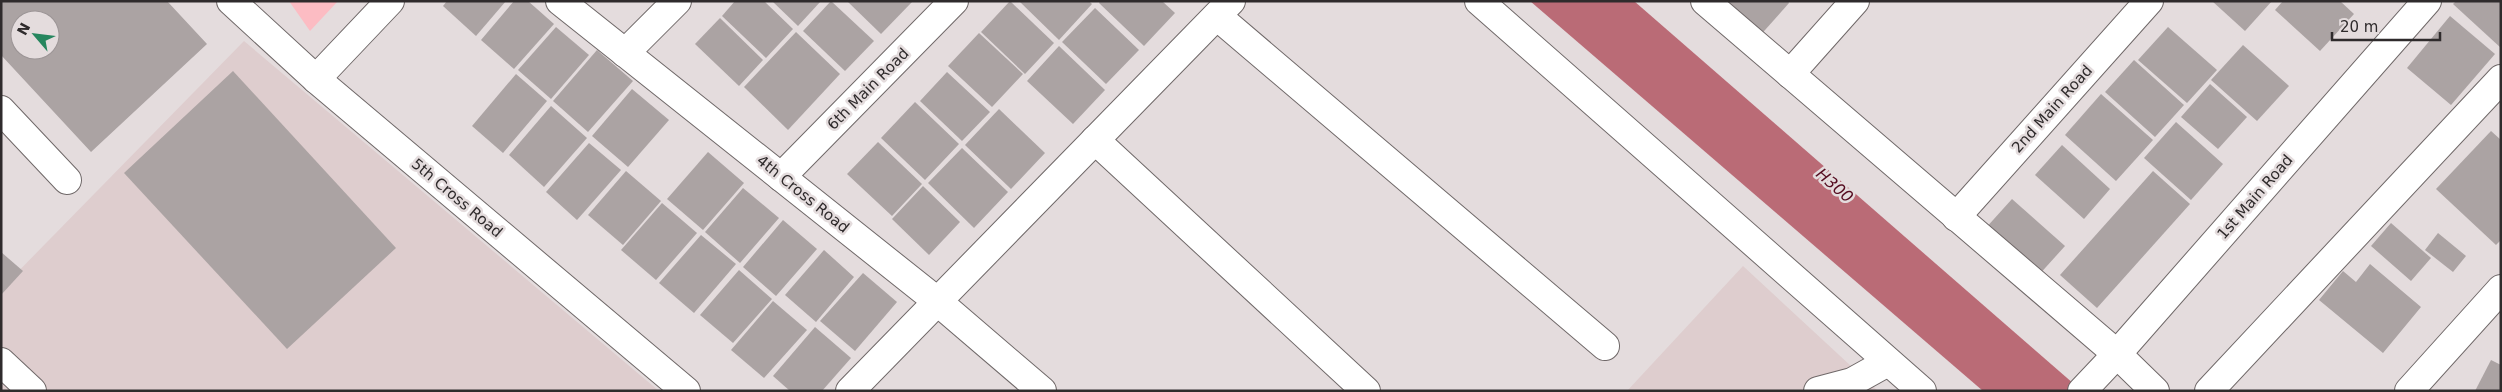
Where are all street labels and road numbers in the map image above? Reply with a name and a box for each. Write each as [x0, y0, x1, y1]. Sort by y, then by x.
street label: 6th Main Road [823, 44, 913, 134]
street label: 2nd Main Road [2008, 62, 2096, 156]
street label: 4th Cross Road [753, 151, 853, 237]
street label: 1st Main Road [2213, 151, 2297, 243]
street label: 5th Cross Road [408, 155, 506, 241]

